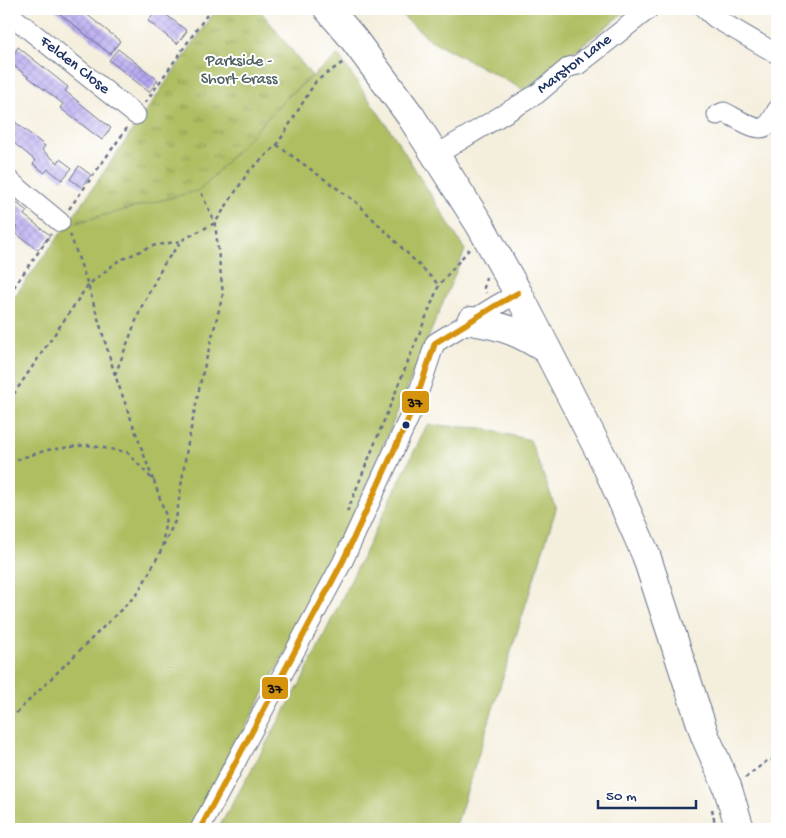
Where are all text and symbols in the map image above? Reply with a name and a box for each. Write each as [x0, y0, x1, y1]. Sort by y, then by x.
street label: Marston Lane [534, 30, 617, 99]
street label: Felden Close [34, 32, 113, 100]
park label: Parkside - Short Grass [201, 53, 278, 90]
line badge: 37 [401, 390, 430, 414]
text: 37 [407, 396, 423, 413]
unlabelled marker [401, 420, 411, 430]
line badge: 37 [261, 676, 289, 700]
text: 37 [267, 682, 283, 699]
scale bar [598, 778, 696, 810]
text: 50 m [606, 788, 637, 806]

